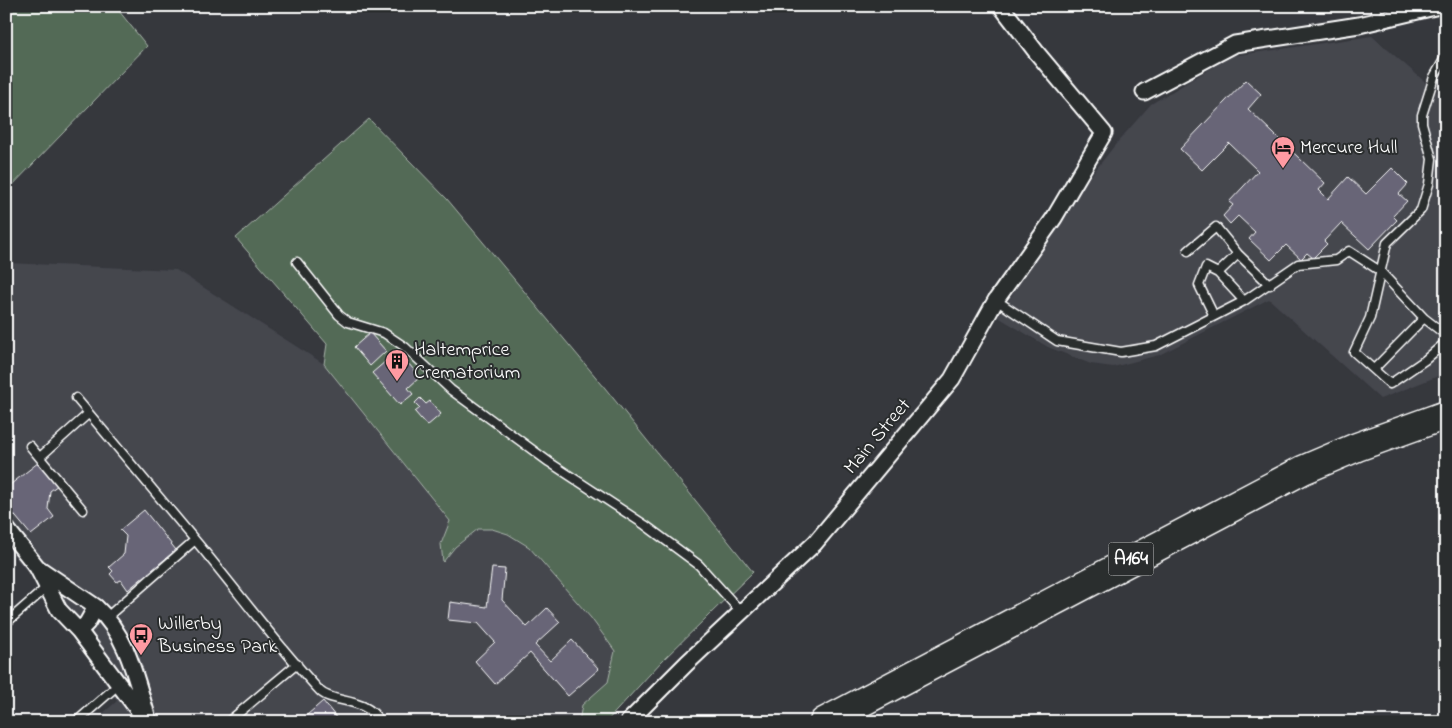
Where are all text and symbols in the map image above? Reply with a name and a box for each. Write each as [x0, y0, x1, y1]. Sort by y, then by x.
place label: Mercure Hull [1300, 134, 1397, 163]
hotel icon: Mercure Hull [1270, 135, 1296, 169]
place label: Haltemprice Crematorium [414, 336, 520, 388]
building icon: Haltemprice Crematorium [384, 348, 410, 382]
street label: Main Street [837, 392, 919, 481]
road number: A164 [1108, 542, 1154, 576]
place label: Willerby Business Park [157, 610, 277, 662]
bus stop icon: Willerby Business Park [128, 622, 154, 656]

